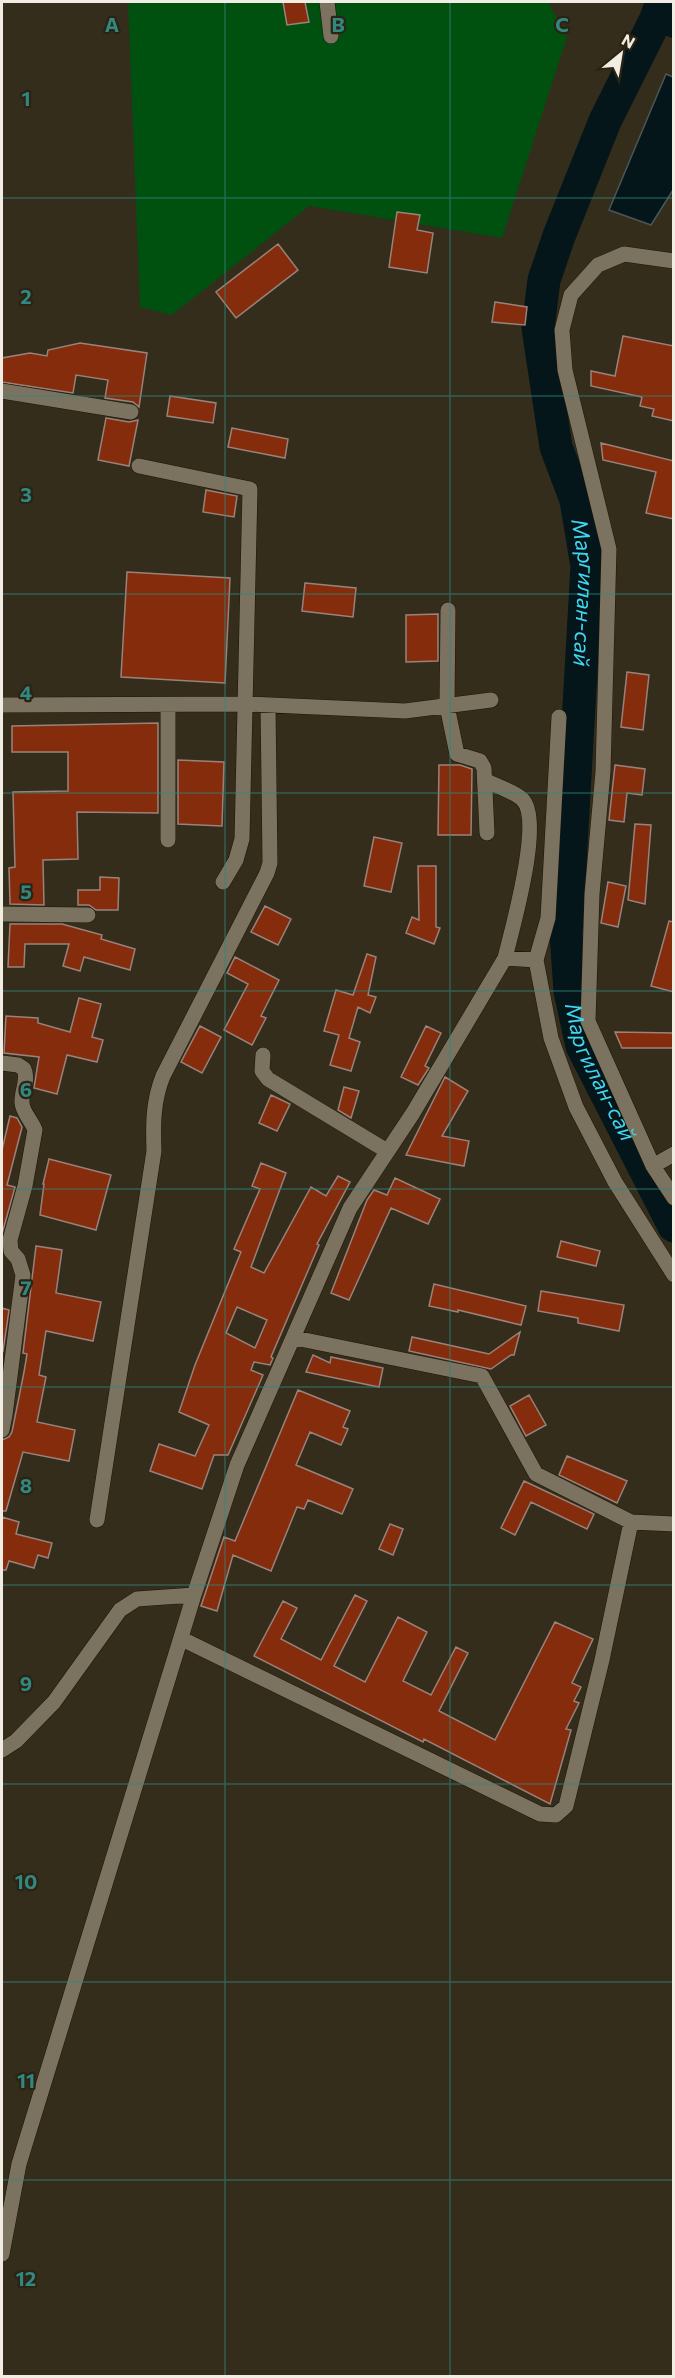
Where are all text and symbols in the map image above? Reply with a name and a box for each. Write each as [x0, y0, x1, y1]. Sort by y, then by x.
text: A [105, 12, 119, 36]
text: B [331, 12, 345, 36]
text: C [555, 12, 569, 36]
north arrow [591, 24, 651, 84]
text: N [619, 29, 639, 52]
text: 1 [21, 86, 31, 110]
text: 2 [20, 284, 32, 308]
text: 3 [20, 482, 32, 506]
water label: Маргилан-сай [566, 516, 601, 667]
text: 4 [20, 680, 32, 704]
text: 5 [20, 879, 32, 903]
water label: Маргилан-сай [560, 1000, 642, 1145]
text: 6 [20, 1077, 32, 1101]
text: 7 [21, 1275, 32, 1299]
text: 8 [20, 1473, 32, 1497]
text: 9 [20, 1671, 32, 1695]
text: 10 [15, 1869, 37, 1893]
text: 11 [17, 2068, 35, 2092]
text: 12 [16, 2266, 36, 2290]

